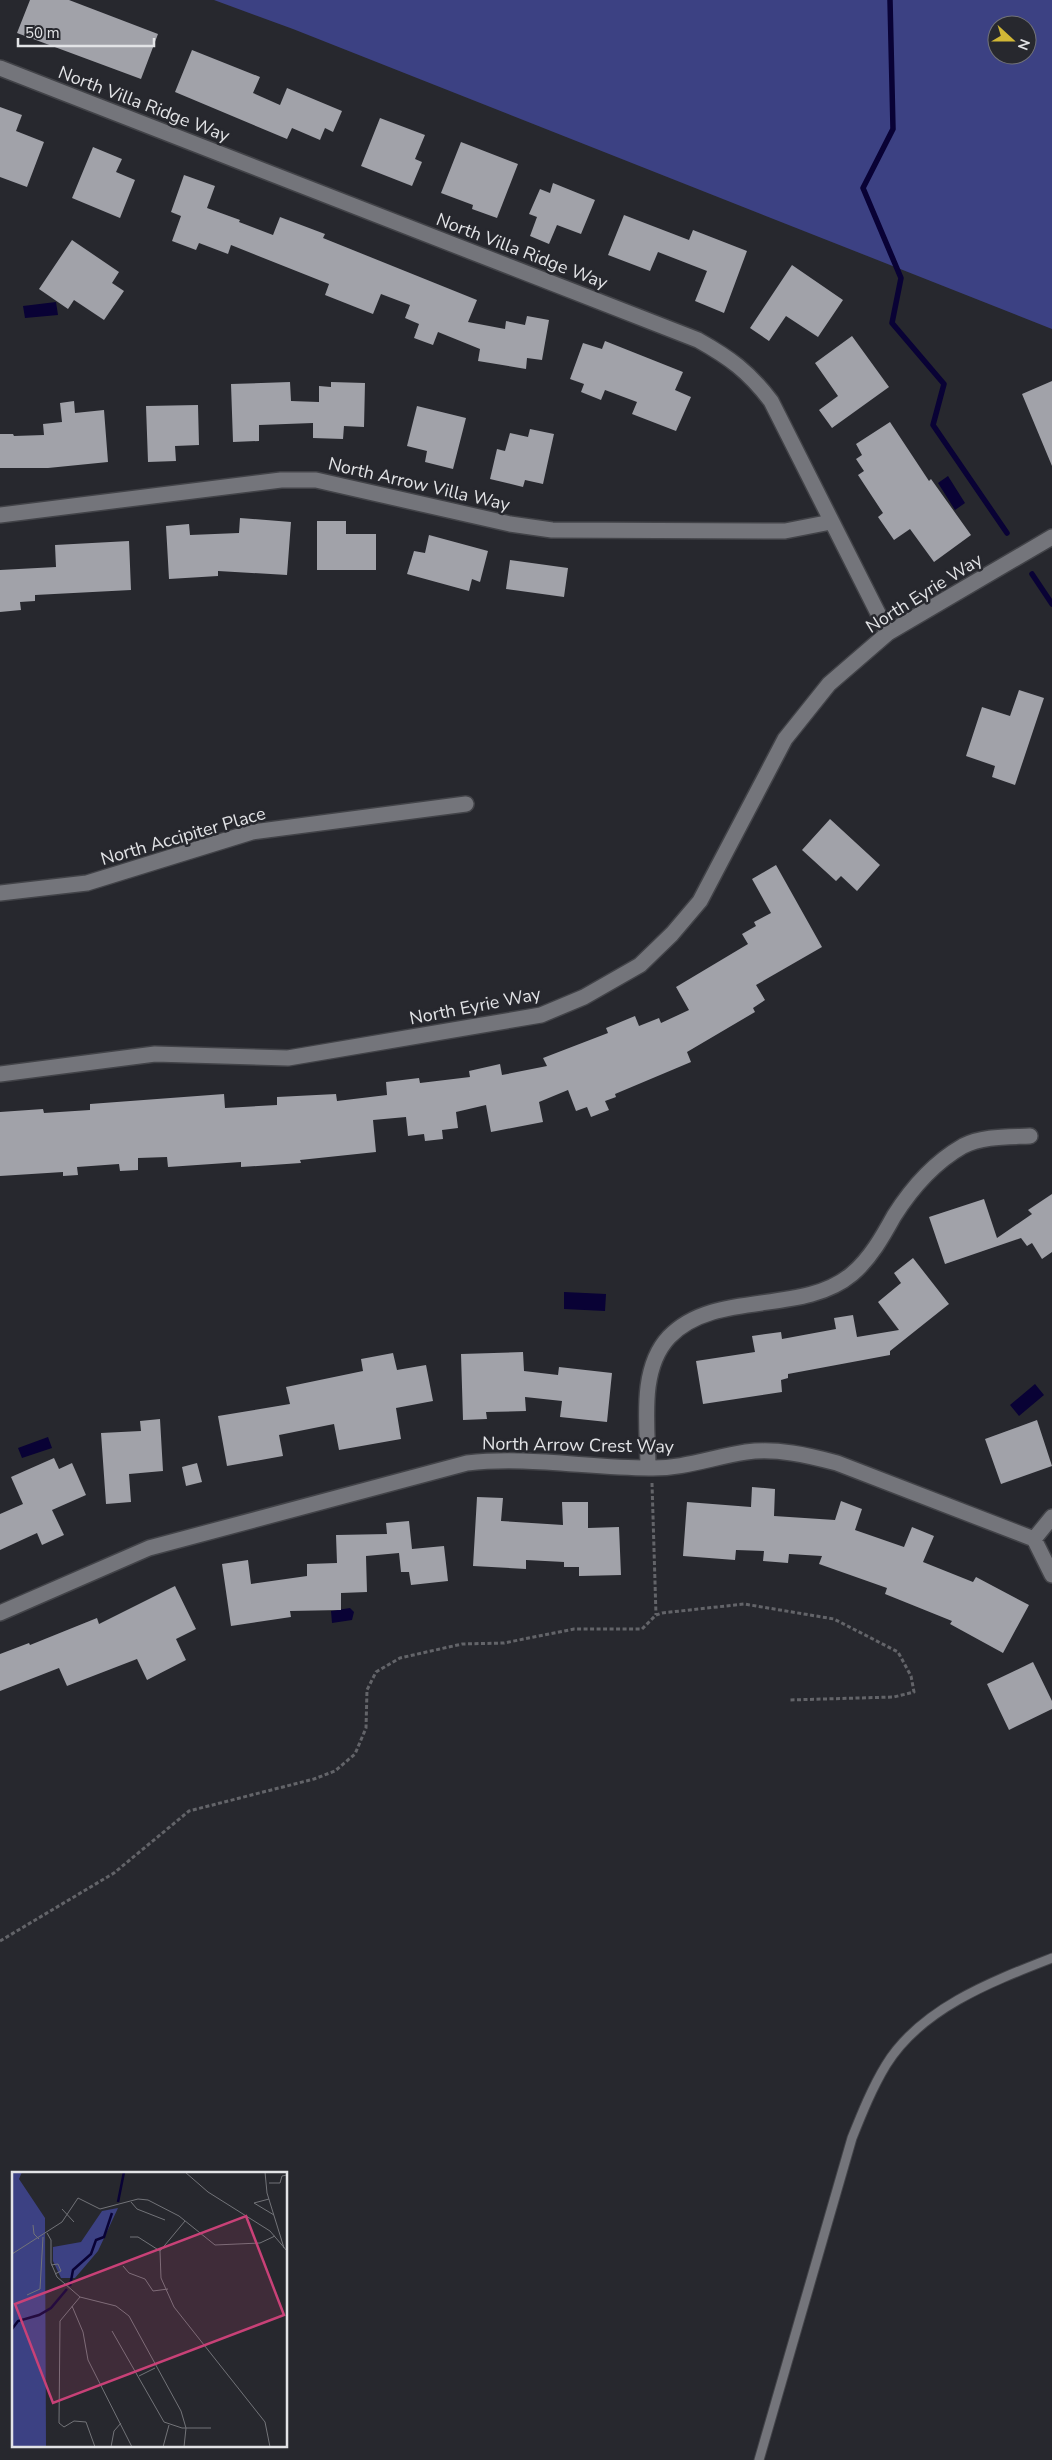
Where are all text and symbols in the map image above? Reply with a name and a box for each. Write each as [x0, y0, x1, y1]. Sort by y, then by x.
scale bar [18, 15, 154, 47]
north arrow [987, 15, 1037, 65]
text: 50 m [25, 23, 60, 43]
text: N [1013, 36, 1034, 53]
street label: North Villa Ridge Way [55, 60, 234, 148]
street label: North Villa Ridge Way [433, 207, 612, 295]
street label: North Arrow Villa Way [326, 451, 513, 517]
street label: North Eyrie Way [861, 547, 988, 638]
street label: North Accipiter Place [98, 801, 268, 871]
street label: North Eyrie Way [407, 981, 543, 1030]
street label: North Arrow Crest Way [482, 1431, 675, 1459]
inset map [12, 2172, 288, 2448]

